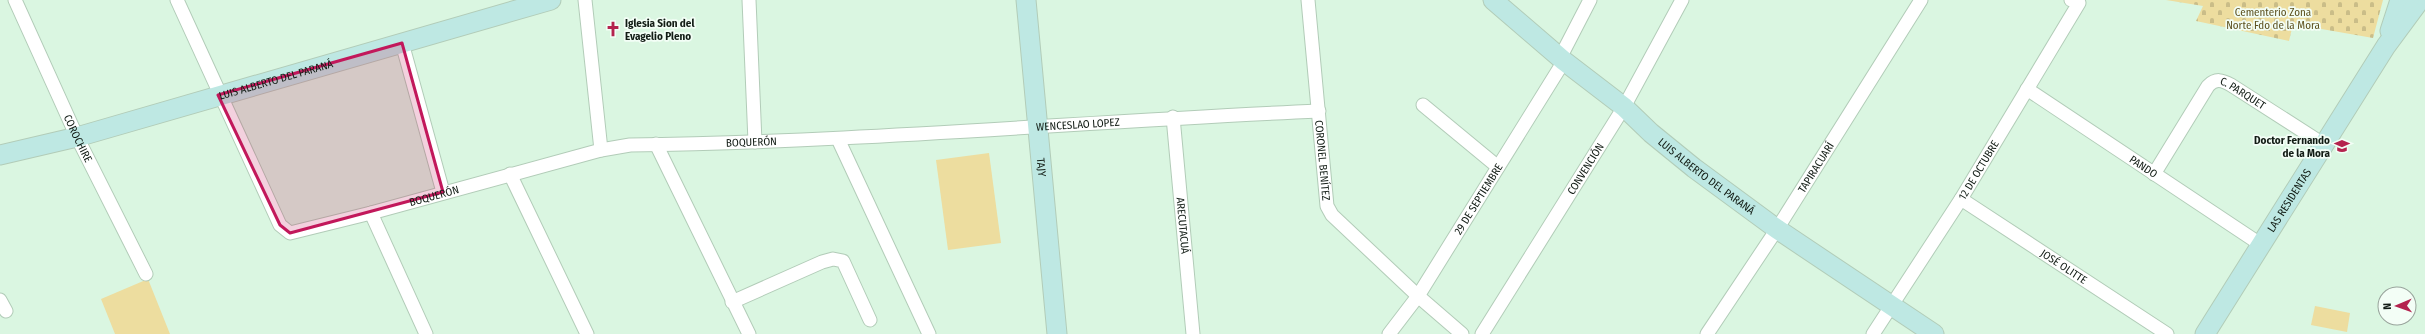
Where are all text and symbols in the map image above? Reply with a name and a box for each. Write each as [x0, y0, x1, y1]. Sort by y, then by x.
park label: Cementerio Zona Norte Fdo de la Mora [2226, 6, 2320, 32]
place label: Iglesia Sion del Evagelio Pleno [625, 17, 695, 43]
church icon: Iglesia Sion del Evagelio Pleno [604, 20, 622, 38]
street label: LUIS ALBERTO DEL PARANÁ [217, 56, 335, 103]
street label: C. PARQUET [2219, 75, 2269, 113]
street label: COROCHIRE [61, 113, 95, 165]
street label: WENCESLAO LOPEZ [1036, 116, 1120, 134]
street label: CORONEL BENÍTEZ [1312, 120, 1332, 201]
street label: BOQUERÓN [726, 134, 777, 150]
place label: Doctor Fernando de la Mora [2254, 134, 2331, 160]
street label: LUIS ALBERTO DEL PARANÁ [1655, 135, 1758, 218]
school or university icon: Doctor Fernando de la Mora [2333, 137, 2351, 155]
street label: 12 DE OCTUBRE [1956, 138, 2002, 202]
street label: TAPIRACUARÍ [1795, 139, 1837, 195]
street label: CONVENCIÓN [1565, 141, 1607, 197]
street label: PANDO [2127, 153, 2160, 181]
street label: TAJY [1034, 157, 1048, 178]
street label: 29 DE SEPTIEMBRE [1452, 161, 1506, 237]
street label: LAS RESIDENTAS [2265, 166, 2315, 235]
street label: BOQUERÓN [408, 183, 460, 209]
street label: ARECUTACUÁ [1173, 197, 1193, 255]
street label: JOSÉ OLITTE [2038, 247, 2089, 287]
north arrow [2377, 286, 2417, 326]
text: N [2381, 303, 2394, 310]

